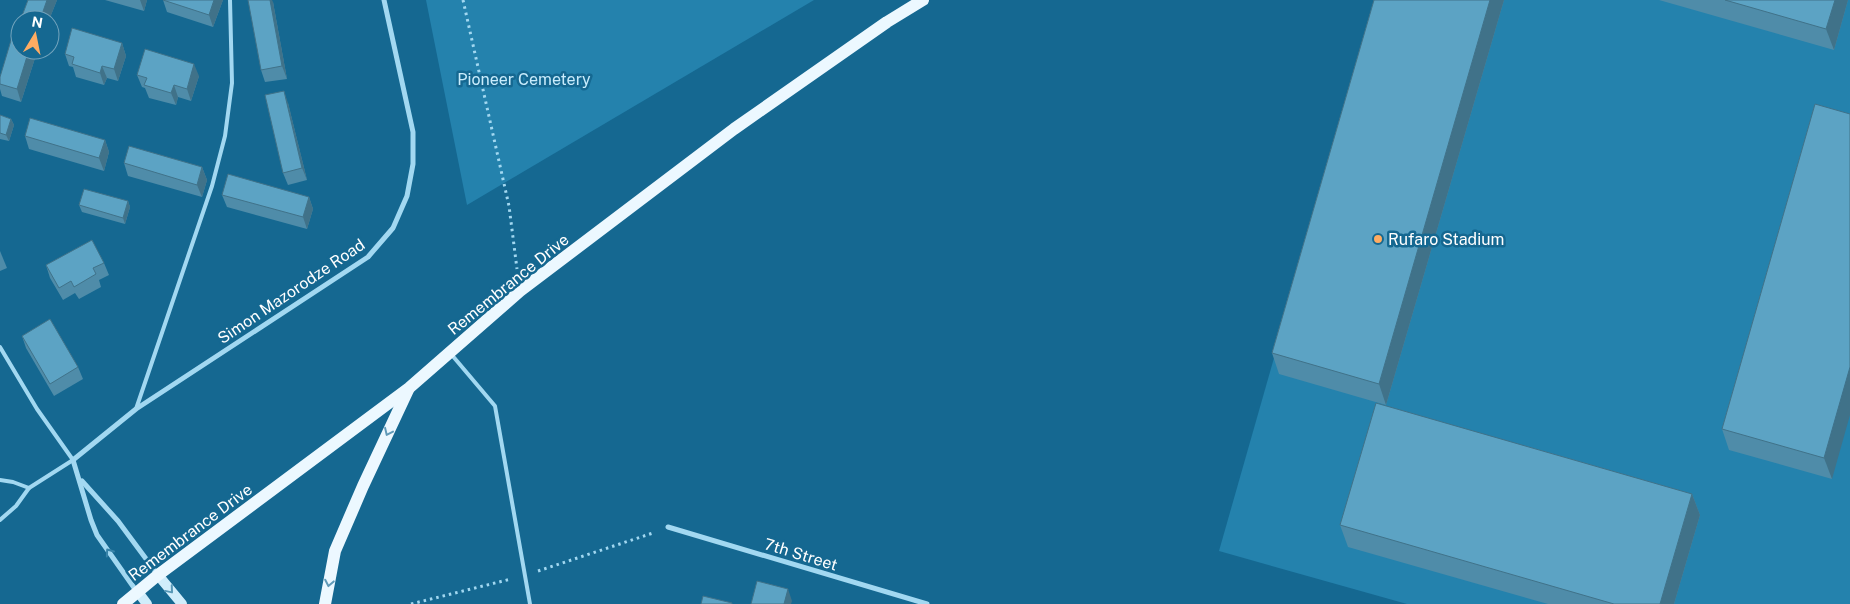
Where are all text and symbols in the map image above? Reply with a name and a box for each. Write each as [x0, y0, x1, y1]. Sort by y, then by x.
north arrow [10, 10, 60, 60]
text: N [30, 13, 44, 31]
park label: Pioneer Cemetery [457, 70, 591, 89]
street label: Remembrance Drive [444, 230, 572, 339]
place label: Rufaro Stadium [1388, 230, 1504, 249]
marker: Rufaro Stadium [1372, 233, 1384, 245]
street label: Simon Mazorodze Road [214, 235, 369, 348]
one-way arrow [384, 427, 395, 436]
street label: Remembrance Drive [125, 480, 256, 585]
street label: 7th Street [762, 534, 840, 575]
one-way arrow [106, 549, 115, 558]
one-way arrow [324, 578, 335, 587]
one-way arrow [164, 584, 173, 593]

